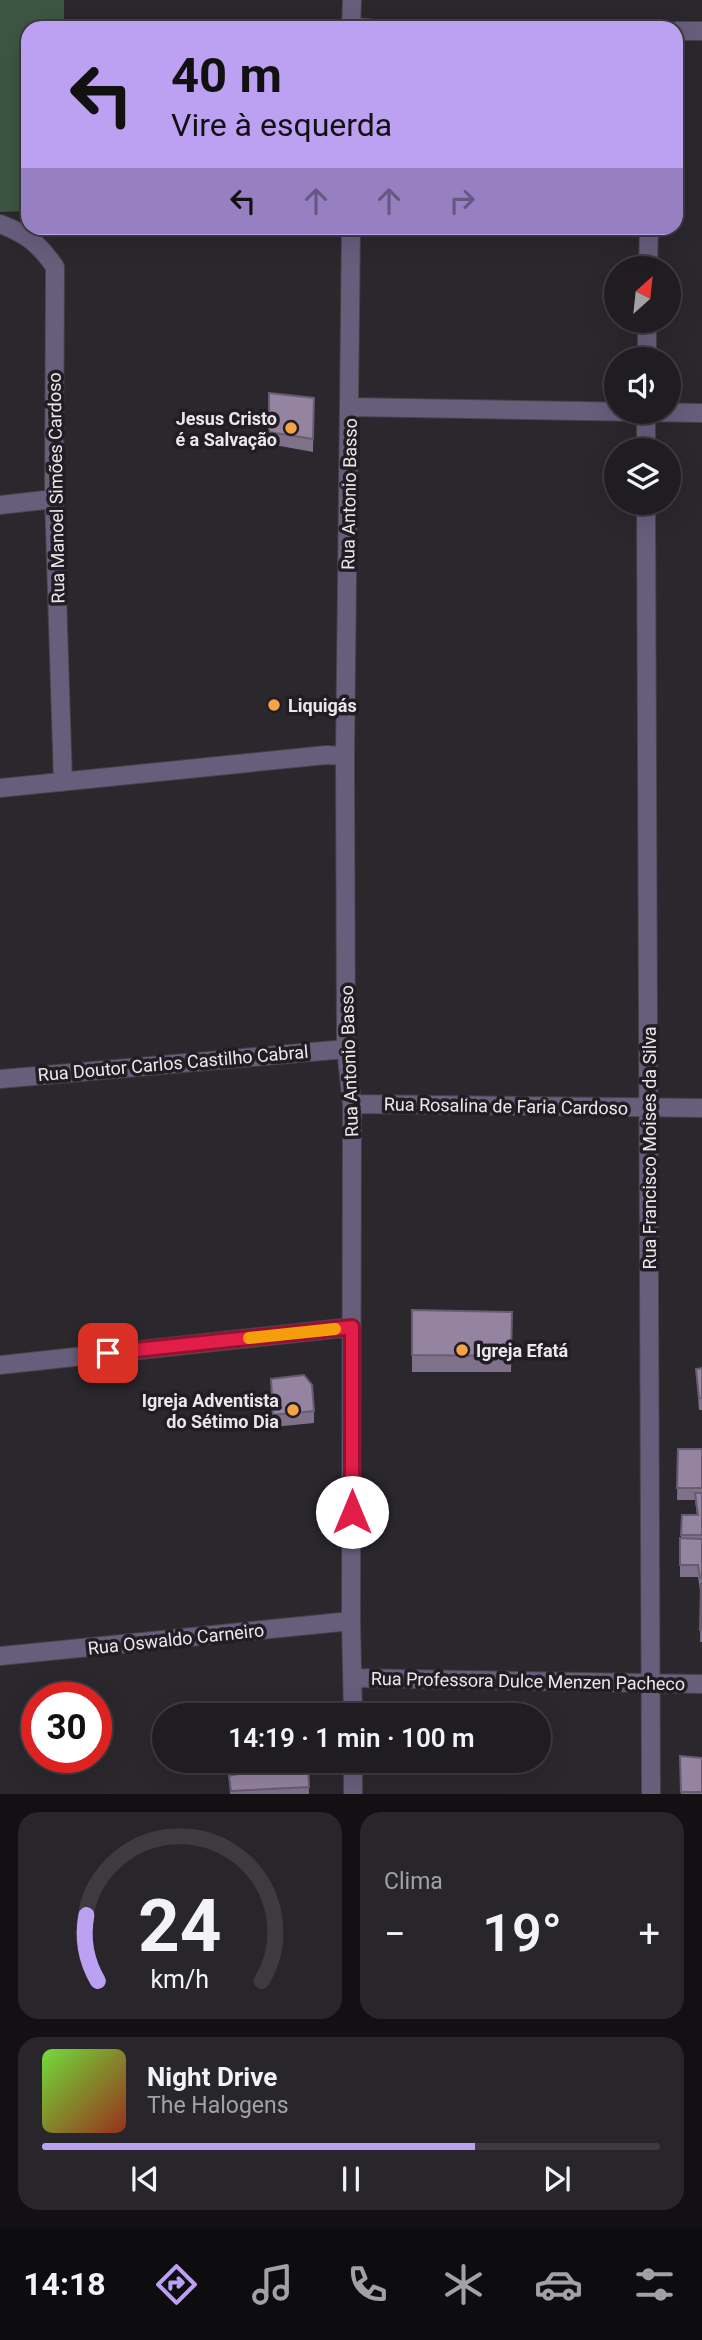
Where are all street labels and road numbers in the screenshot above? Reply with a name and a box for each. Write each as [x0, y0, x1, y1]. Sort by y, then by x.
street label: Rua Manoel Simões Cardoso [43, 372, 69, 604]
street label: Rua Antonio Basso [337, 418, 361, 570]
street label: Rua Antonio Basso [336, 985, 362, 1137]
street label: Rua Francisco Moises da Silva [639, 1027, 660, 1269]
street label: Rua Doutor Carlos Castilho Cabral [37, 1041, 309, 1085]
street label: Rua Rosalina de Faria Cardoso [384, 1093, 628, 1119]
street label: Rua Oswaldo Carneiro [87, 1619, 265, 1659]
street label: Rua Professora Dulce Menzen Pacheco [371, 1668, 685, 1694]

